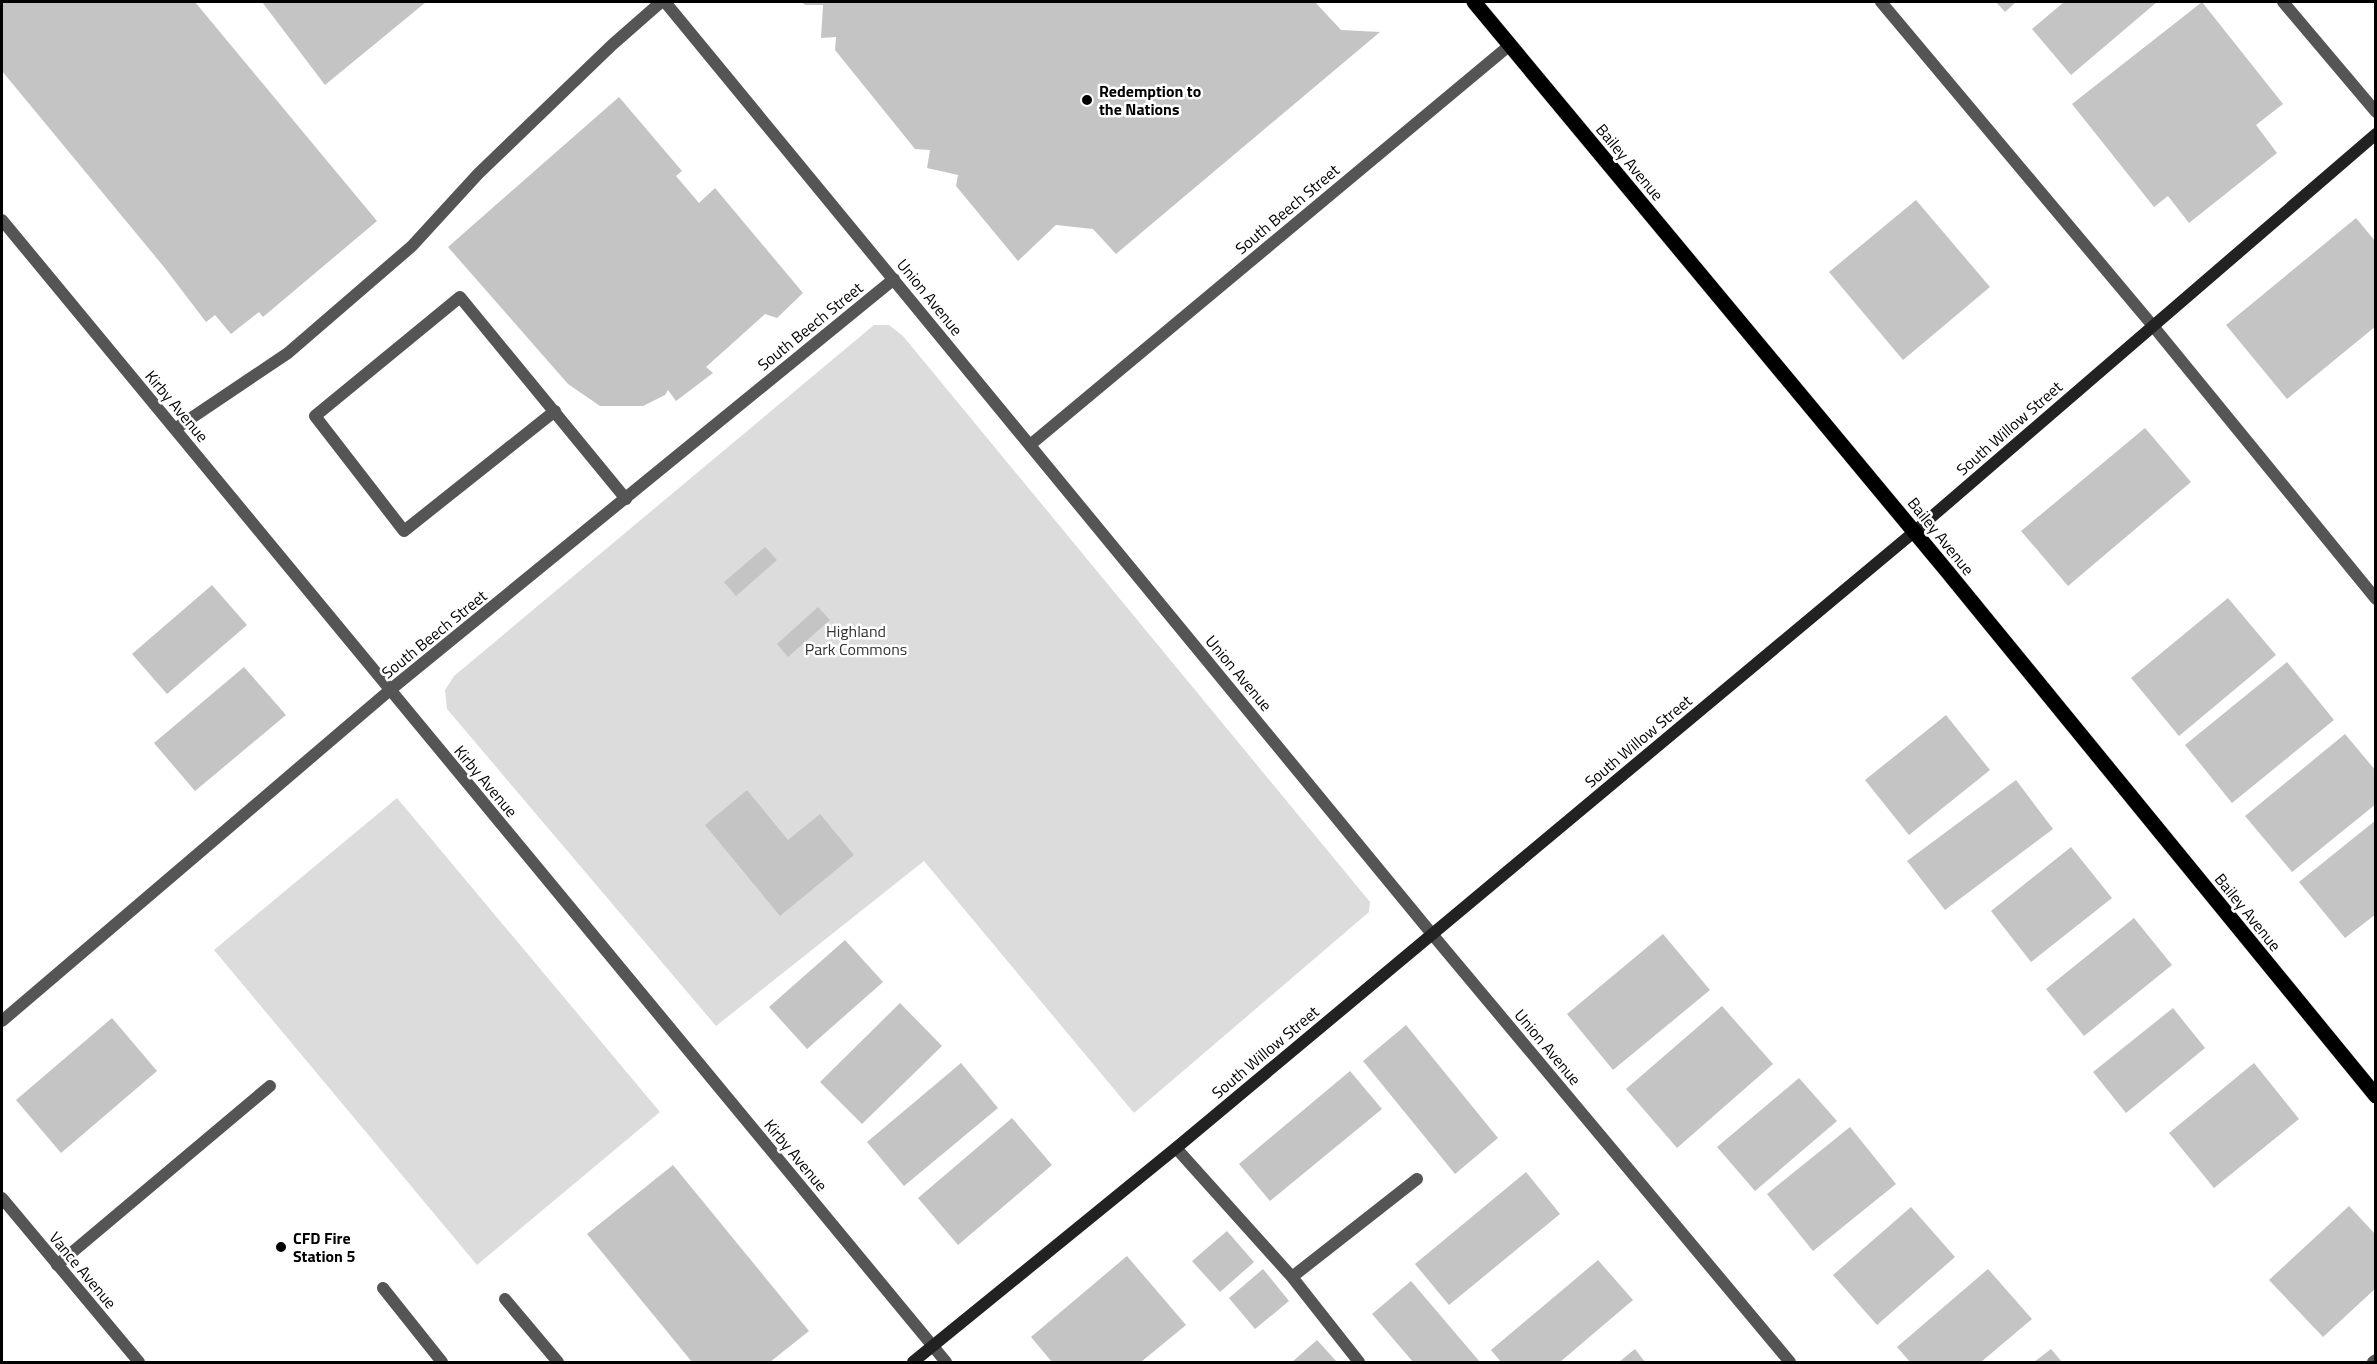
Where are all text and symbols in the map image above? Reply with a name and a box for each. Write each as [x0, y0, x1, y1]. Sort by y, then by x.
place label: Redemption to the Nations [1099, 79, 1201, 121]
marker: Redemption to the Nations [1080, 93, 1094, 107]
street label: Bailey Avenue [1590, 118, 1670, 206]
street label: South Beech Street [1230, 158, 1345, 260]
street label: Union Avenue [891, 253, 969, 341]
street label: South Beech Street [752, 276, 868, 376]
street label: Kirby Avenue [140, 365, 214, 447]
street label: South Willow Street [1951, 375, 2068, 481]
street label: Bailey Avenue [1902, 492, 1980, 580]
street label: South Beech Street [376, 584, 492, 684]
park label: Highland Park Commons [805, 619, 907, 661]
street label: Union Avenue [1200, 630, 1278, 716]
street label: South Willow Street [1579, 689, 1697, 793]
street label: Kirby Avenue [449, 740, 523, 822]
street label: Bailey Avenue [2209, 868, 2287, 956]
street label: South Willow Street [1206, 1000, 1324, 1104]
street label: Union Avenue [1509, 1004, 1587, 1090]
street label: Kirby Avenue [759, 1114, 833, 1196]
street label: Vance Avenue [44, 1226, 122, 1314]
place label: CFD Fire Station 5 [293, 1226, 355, 1268]
marker: CFD Fire Station 5 [274, 1240, 288, 1254]

